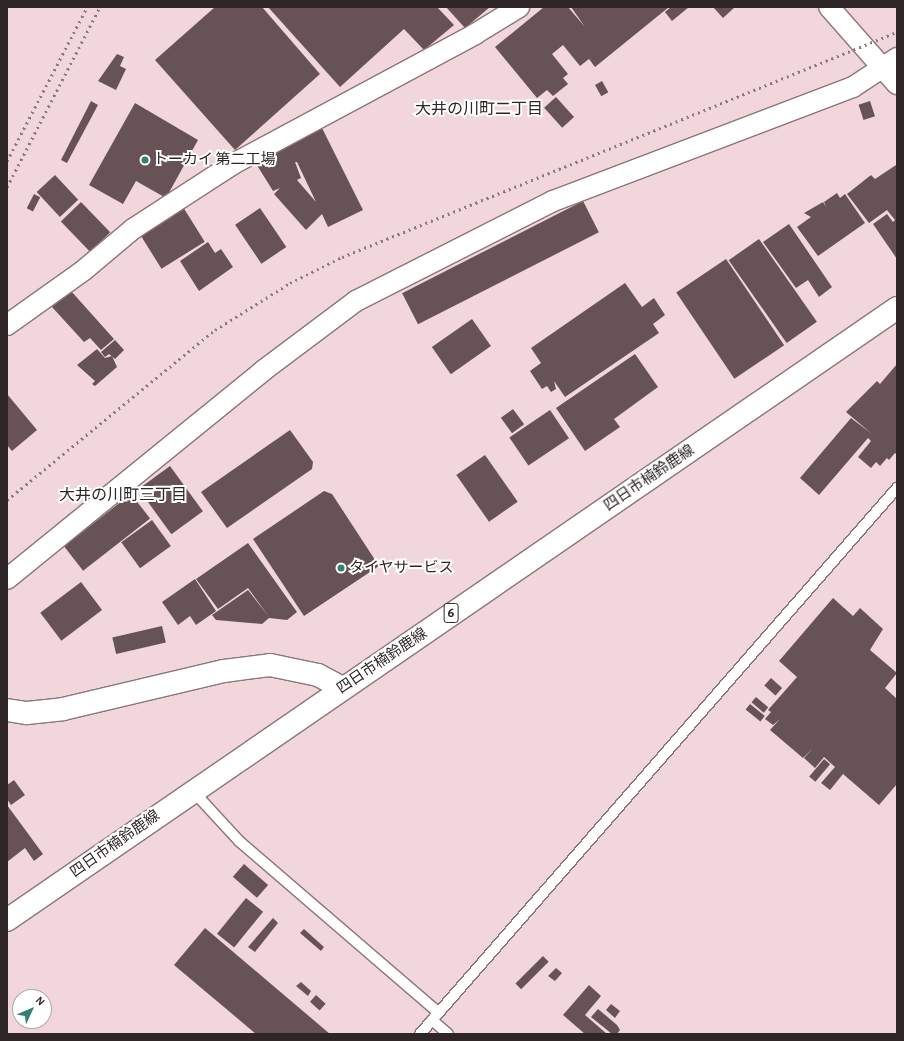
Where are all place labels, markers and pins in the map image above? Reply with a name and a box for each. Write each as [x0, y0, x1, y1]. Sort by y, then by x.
place label: トーカイ 第二工場 [153, 151, 275, 169]
marker: トーカイ 第二工場 [140, 155, 150, 165]
place label: タイヤサービス [349, 559, 454, 577]
marker: タイヤサービス [336, 563, 346, 573]

